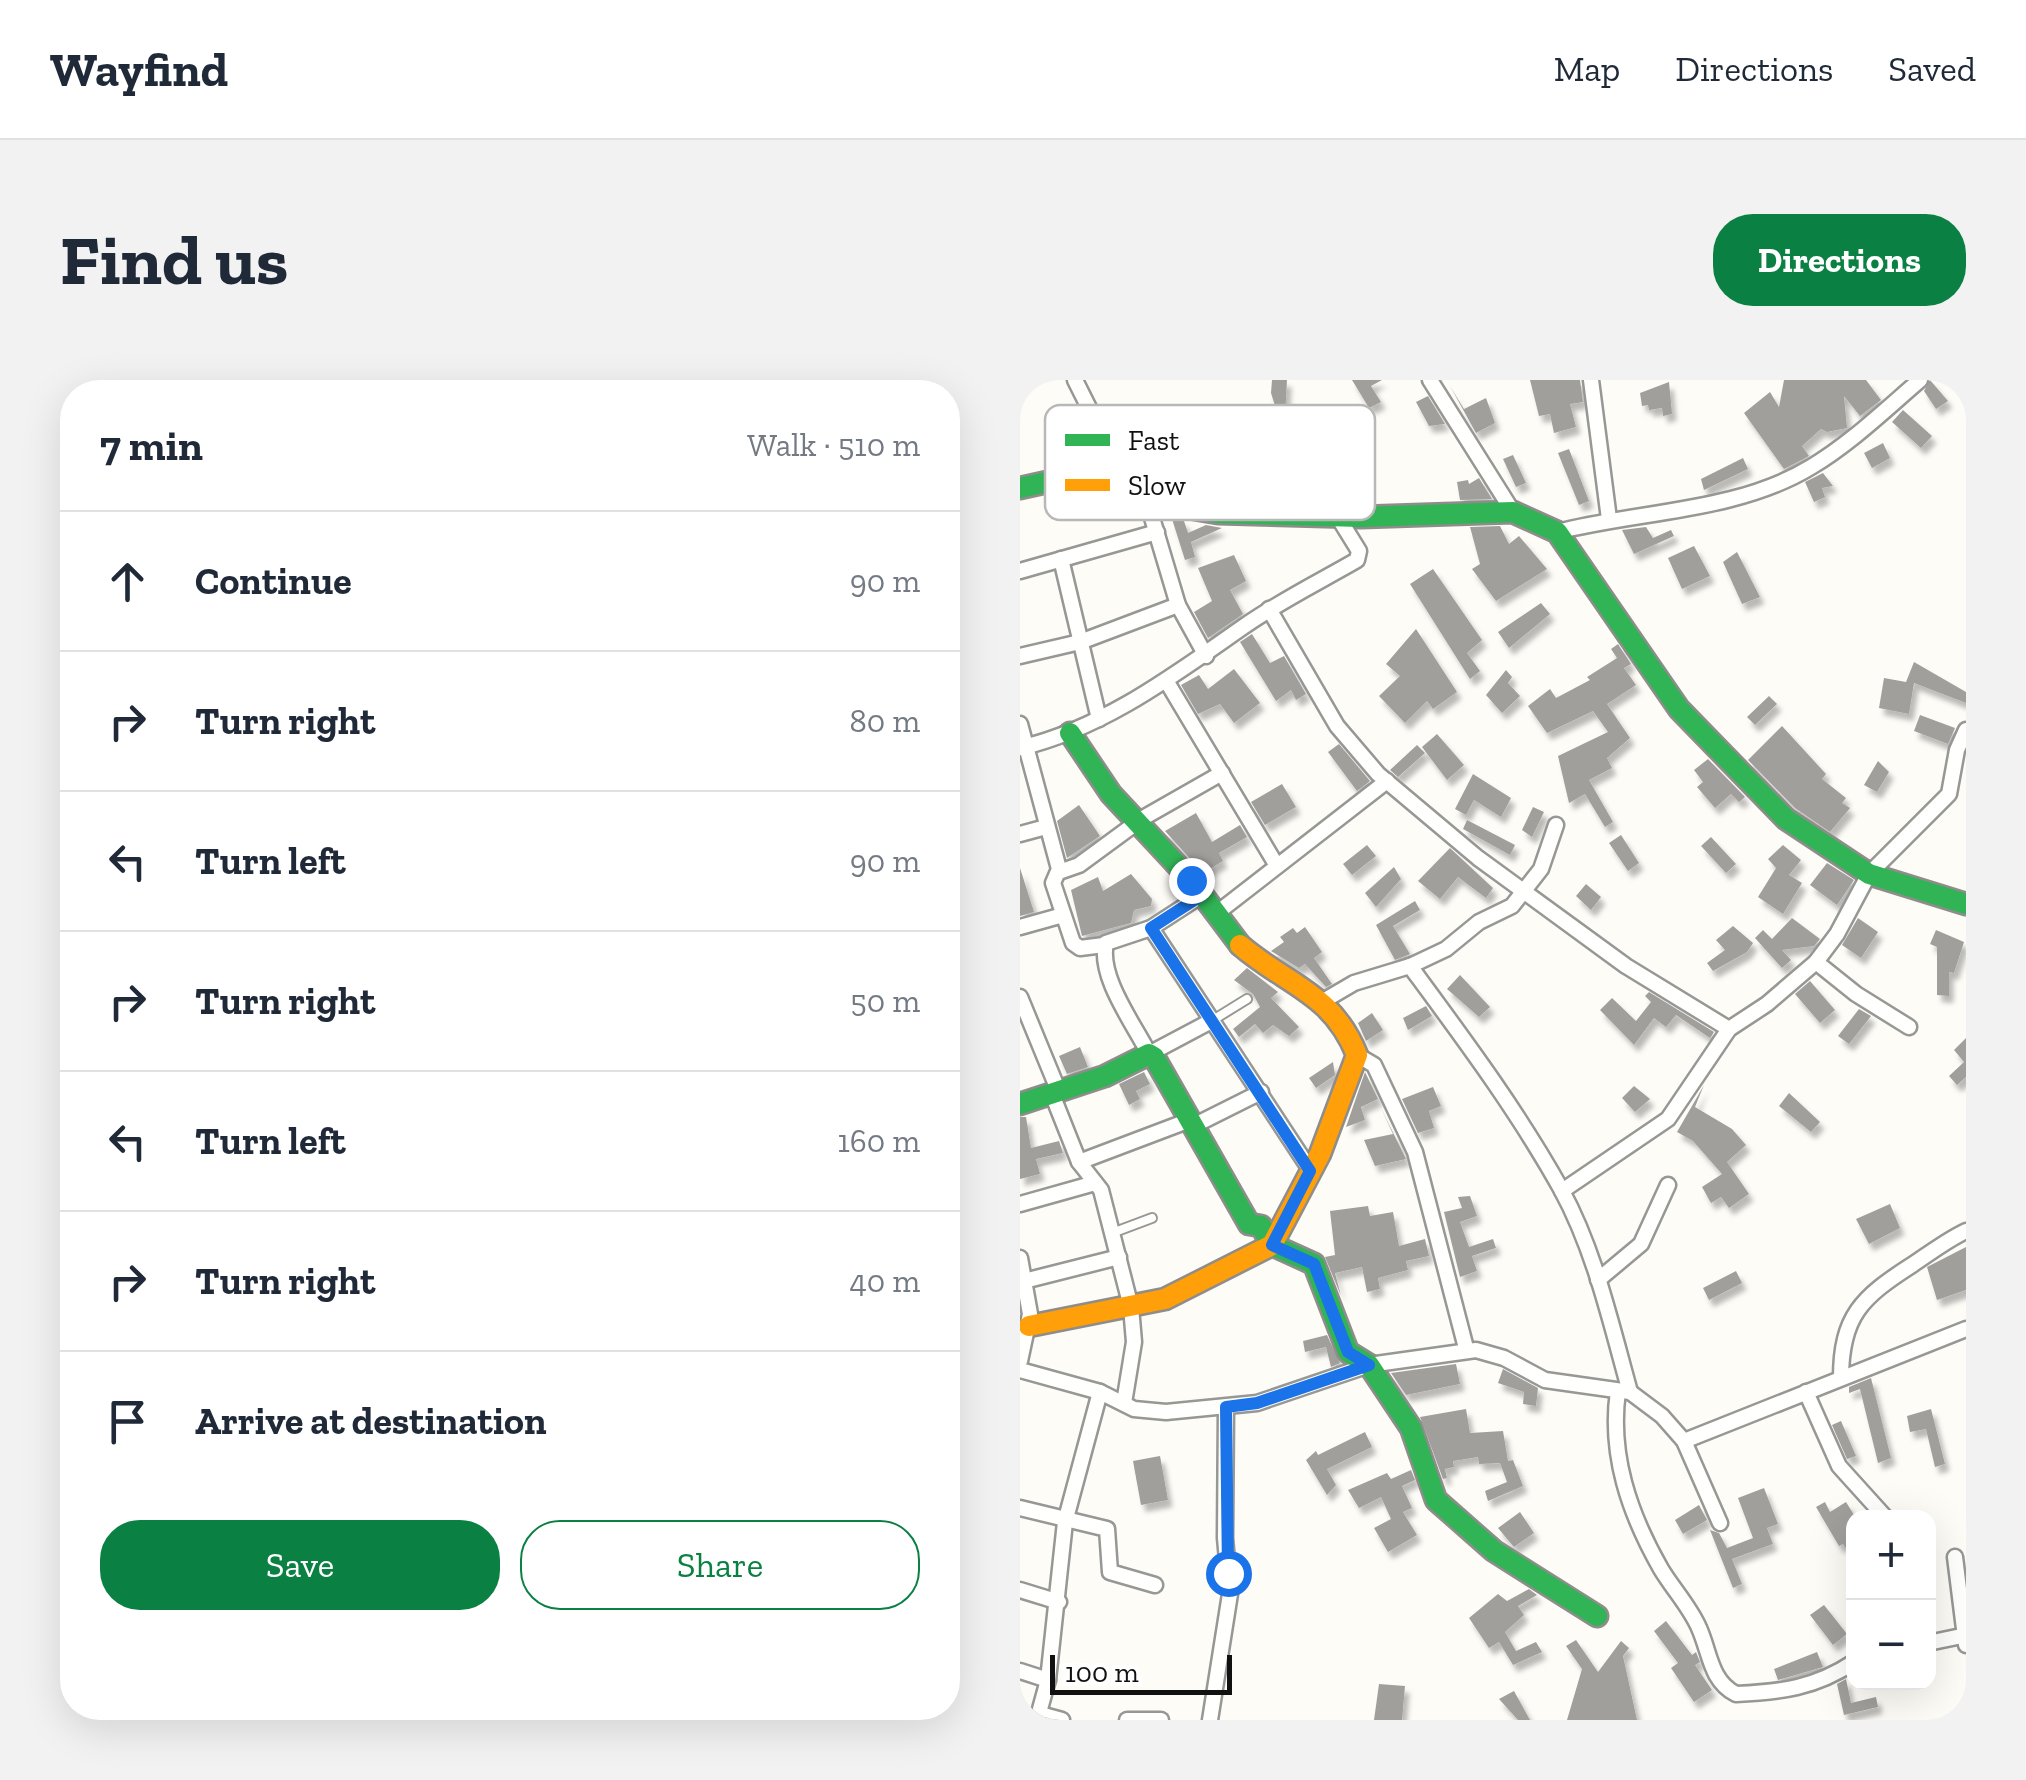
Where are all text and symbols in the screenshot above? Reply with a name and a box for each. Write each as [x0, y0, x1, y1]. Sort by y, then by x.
text: Wayfind [50, 41, 228, 98]
text: Map [1554, 48, 1620, 90]
text: Directions [1675, 48, 1833, 90]
text: Saved [1888, 48, 1976, 90]
button: Directions [1713, 214, 1966, 306]
text: Find us [60, 218, 288, 302]
legend [1045, 405, 1375, 520]
text: 7 min [100, 420, 203, 471]
text: Fast [1128, 424, 1180, 457]
text: Walk · 510 m [747, 426, 920, 464]
text: Slow [1128, 469, 1186, 502]
icon: ahead [100, 554, 155, 609]
text: Continue [195, 558, 352, 604]
text: 90 m [850, 562, 920, 600]
icon: right [100, 694, 155, 749]
text: Turn right [195, 698, 375, 744]
text: 80 m [849, 702, 920, 740]
icon: left [100, 834, 155, 889]
text: Turn left [195, 838, 346, 884]
text: 90 m [850, 842, 920, 880]
route end [1169, 858, 1215, 904]
icon: right [100, 974, 155, 1029]
text: Turn right [195, 978, 375, 1024]
text: 50 m [850, 982, 920, 1020]
icon: left [100, 1114, 155, 1169]
text: Turn left [195, 1118, 346, 1164]
text: 160 m [837, 1122, 920, 1160]
icon: right [100, 1254, 155, 1309]
text: Turn right [195, 1258, 375, 1304]
text: 40 m [849, 1262, 920, 1300]
icon: arrive [100, 1394, 155, 1449]
text: Arrive at destination [195, 1398, 546, 1444]
map controls [1846, 1510, 1936, 1690]
button: + [1846, 1510, 1936, 1600]
button: Save [100, 1520, 500, 1610]
button: Share [520, 1520, 920, 1610]
route start [1206, 1551, 1252, 1597]
button: − [1846, 1600, 1936, 1690]
scale bar [1050, 1650, 1232, 1694]
text: 100 m [1065, 1656, 1139, 1689]

